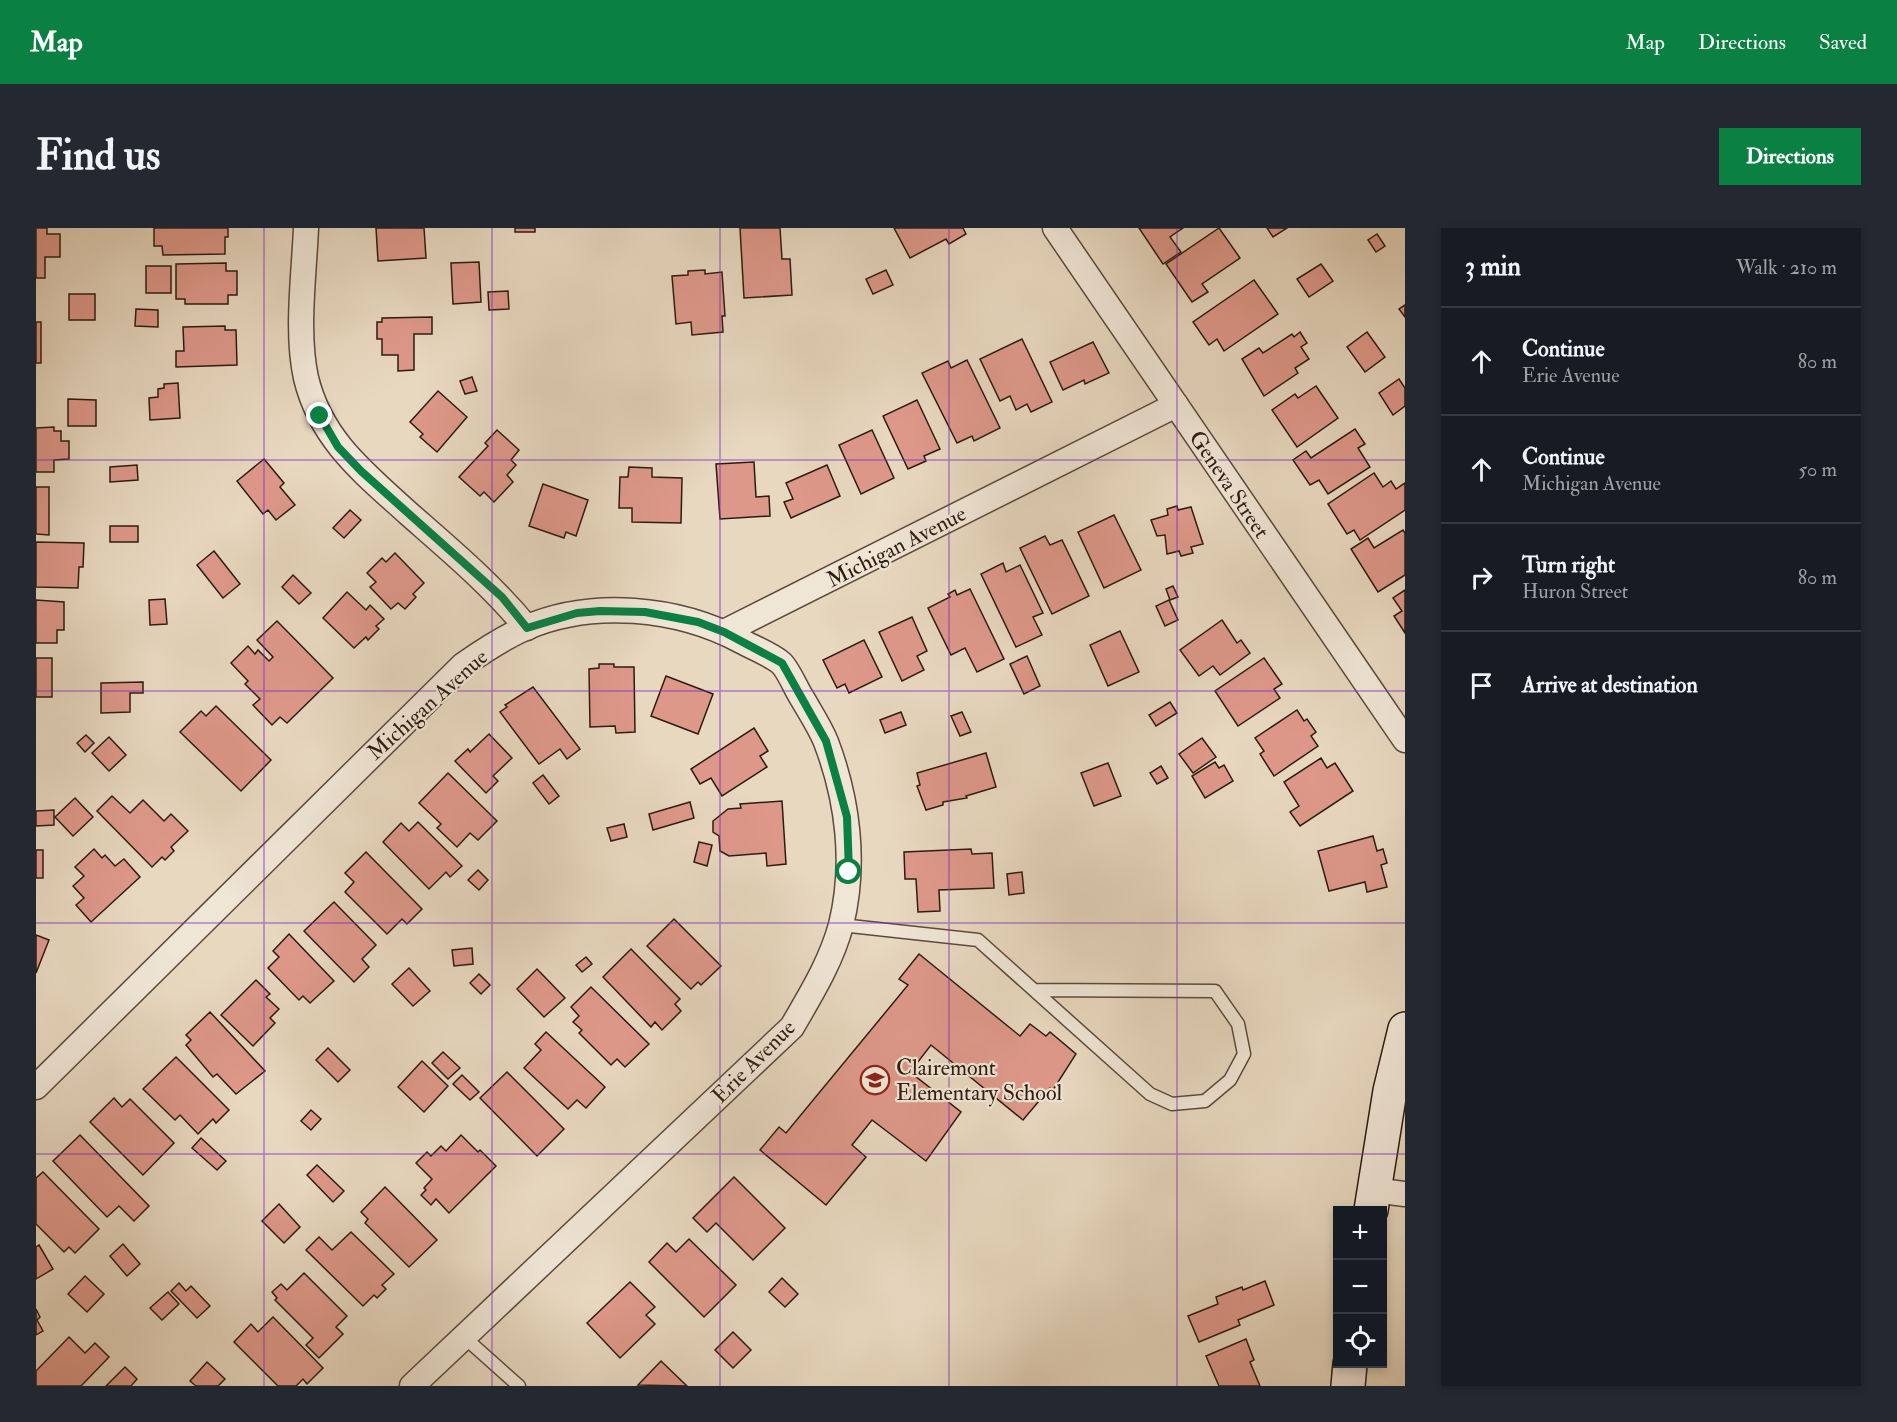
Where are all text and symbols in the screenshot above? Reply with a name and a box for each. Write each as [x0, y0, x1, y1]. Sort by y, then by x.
text: Map [30, 25, 83, 60]
text: Map [1625, 29, 1665, 56]
text: Directions [1698, 29, 1786, 56]
text: Saved [1819, 29, 1867, 56]
button: Directions [1719, 128, 1861, 185]
text: Find us [36, 130, 160, 182]
text: 3 min [1465, 251, 1521, 283]
text: Walk · 210 m [1736, 255, 1837, 280]
text: Continue [1522, 335, 1605, 363]
icon: ahead [1465, 345, 1498, 378]
text: 80 m [1798, 349, 1837, 374]
text: Erie Avenue [1522, 363, 1620, 388]
route end [306, 402, 332, 428]
street label: Geneva Street [1183, 425, 1276, 544]
text: Continue [1522, 443, 1605, 471]
icon: ahead [1465, 453, 1498, 486]
text: 50 m [1798, 457, 1837, 482]
text: Michigan Avenue [1522, 471, 1661, 496]
street label: Michigan Avenue [822, 500, 971, 594]
text: Turn right [1522, 551, 1615, 579]
icon: right [1465, 561, 1498, 594]
text: 80 m [1798, 565, 1837, 590]
text: Huron Street [1522, 579, 1628, 604]
street label: Michigan Avenue [362, 643, 494, 766]
icon: arrive [1465, 669, 1498, 702]
text: Arrive at destination [1522, 671, 1698, 699]
route start [835, 858, 861, 884]
street label: Erie Avenue [706, 1014, 802, 1110]
place label: Clairemont Elementary School [896, 1054, 1062, 1107]
school or university icon: Clairemont Elementary School [859, 1064, 891, 1096]
map controls [1333, 1206, 1387, 1368]
button: + [1333, 1206, 1387, 1260]
button: − [1333, 1260, 1387, 1314]
button: locate [1333, 1314, 1387, 1368]

